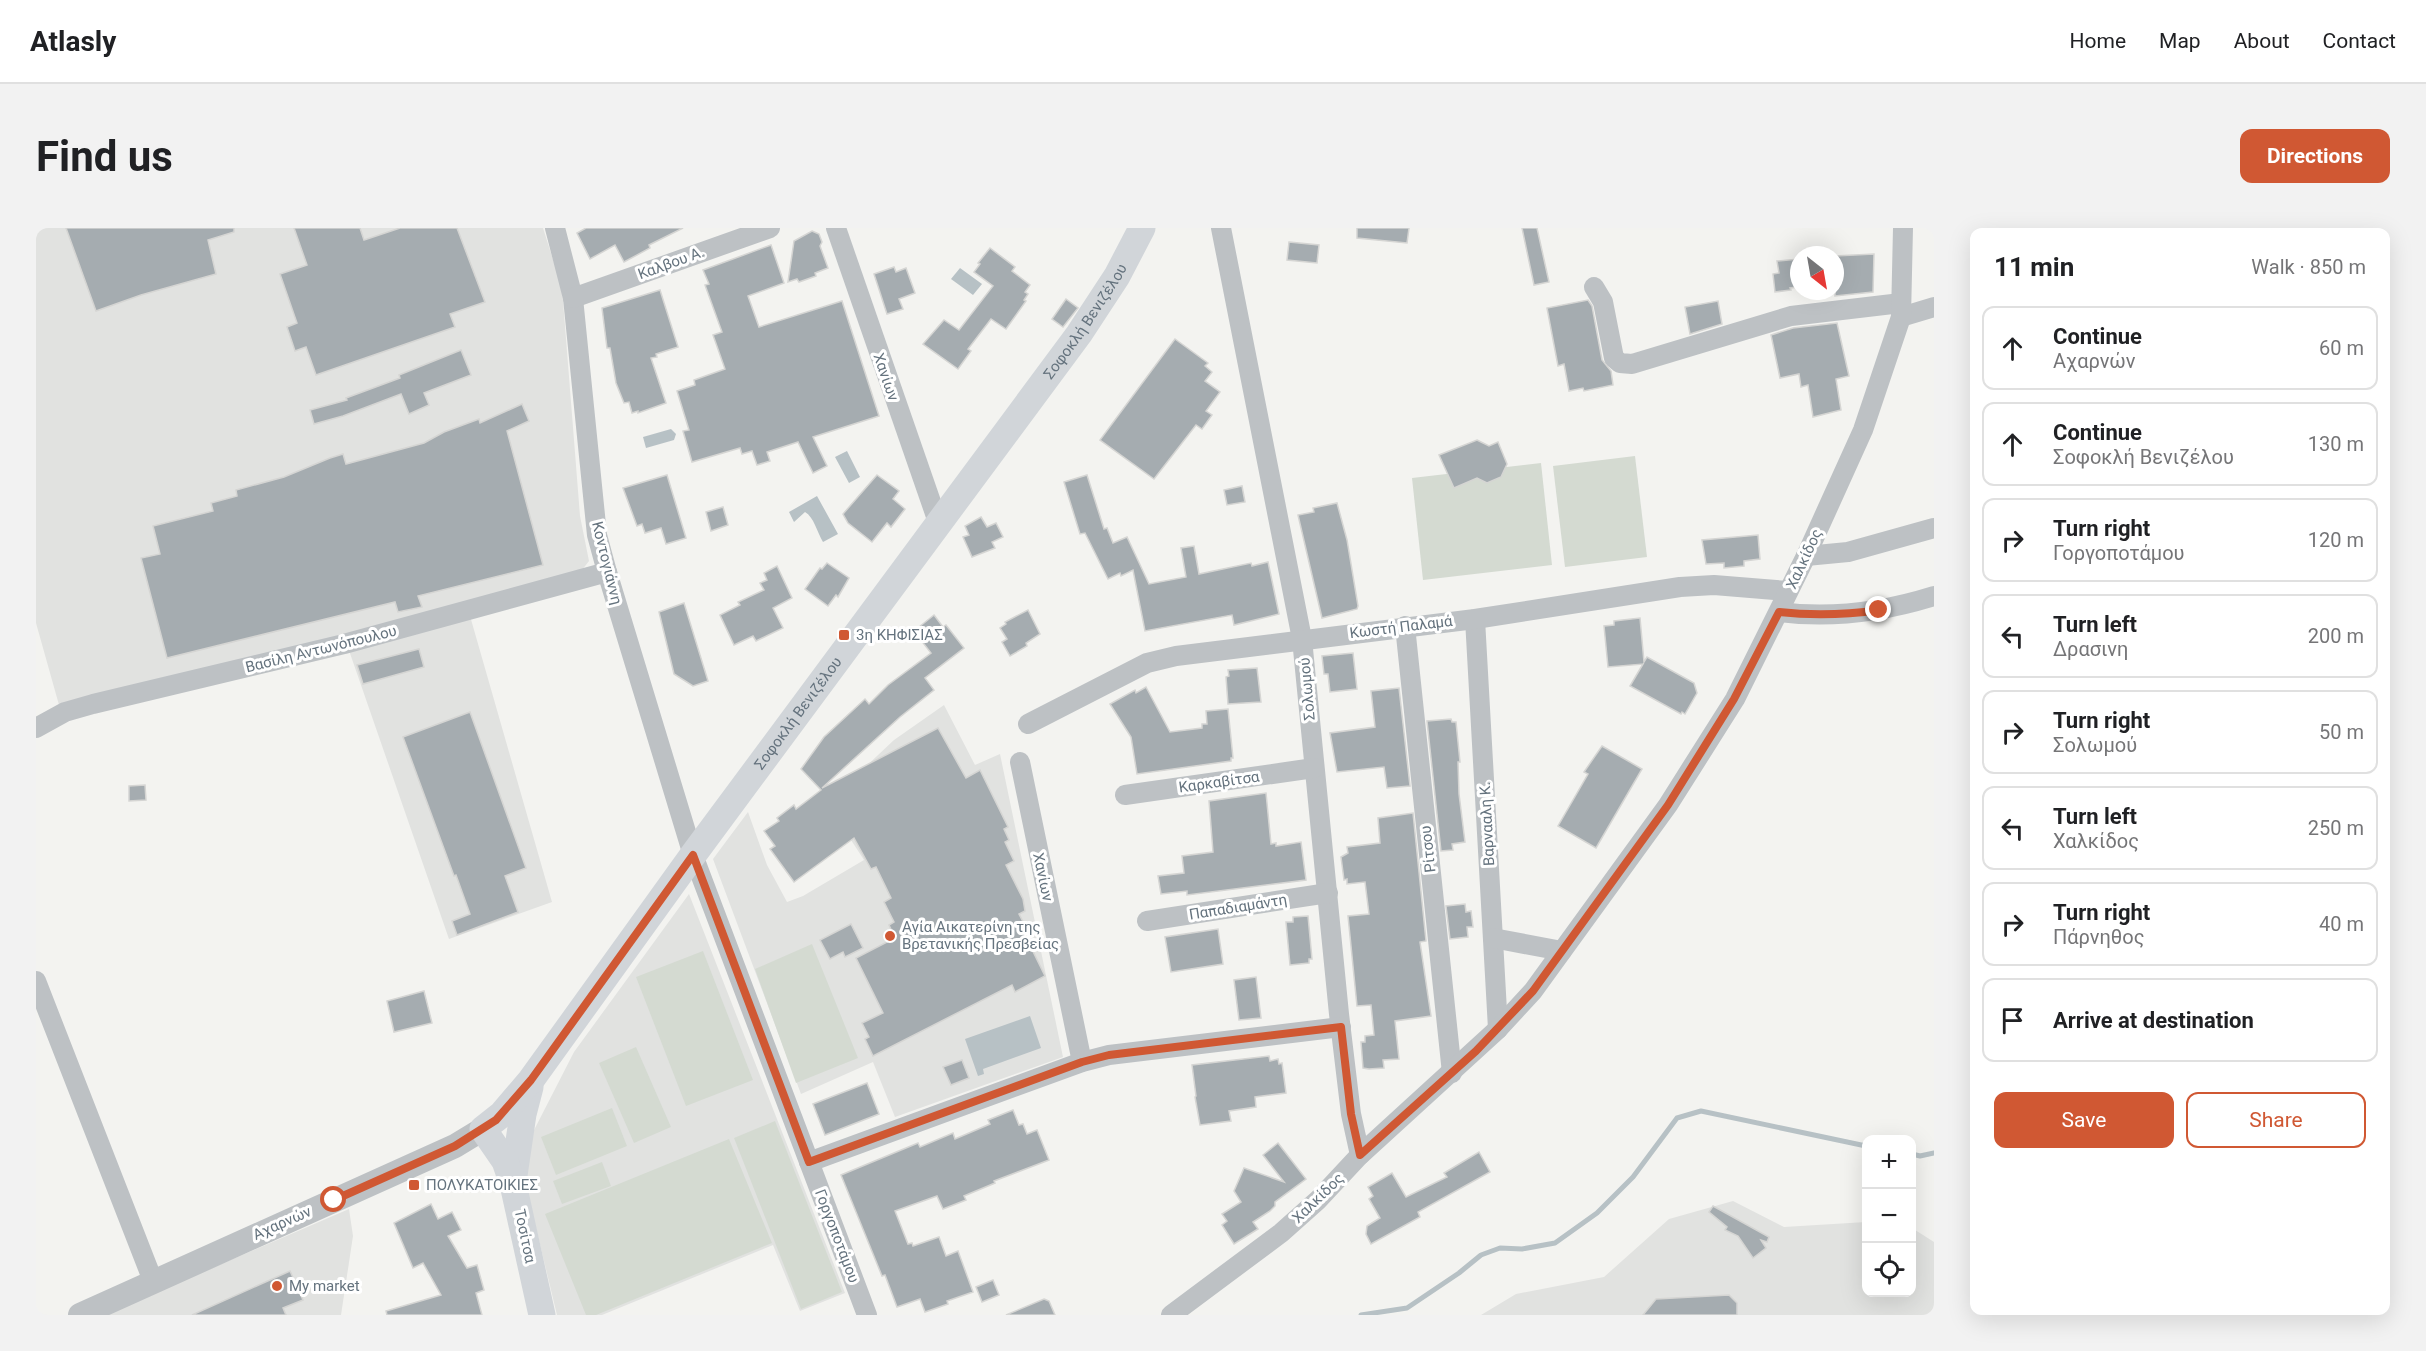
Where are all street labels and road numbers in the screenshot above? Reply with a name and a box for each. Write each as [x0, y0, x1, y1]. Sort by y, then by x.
street label: Καλβου Α. [635, 243, 707, 283]
street label: Σοφοκλή Βενιζέλου [1040, 261, 1131, 383]
street label: Χανίων [869, 351, 903, 403]
street label: Κοντογιάννη [588, 520, 626, 606]
street label: Χαλκίδος [1782, 526, 1826, 592]
street label: Κωστή Παλαμά [1349, 612, 1454, 642]
street label: Βασίλη Αντωνόπουλου [244, 622, 398, 676]
street label: Σοφοκλή Βενιζέλου [750, 653, 846, 773]
street label: Σολωμού [1295, 657, 1319, 721]
street label: Καρκαβίτσα [1177, 767, 1261, 797]
street label: Βαρνααλη Κ. [1476, 781, 1498, 867]
street label: Ρίτσου [1417, 825, 1439, 873]
street label: Χανίων [1029, 851, 1057, 903]
street label: Παπαδιαμάντη [1188, 890, 1288, 924]
street label: Χαλκίδος [1289, 1169, 1347, 1227]
street label: Γοργοποτάμου [811, 1187, 863, 1285]
street label: Αχαρνών [250, 1202, 314, 1244]
street label: Τοσίτσα [511, 1207, 540, 1265]

